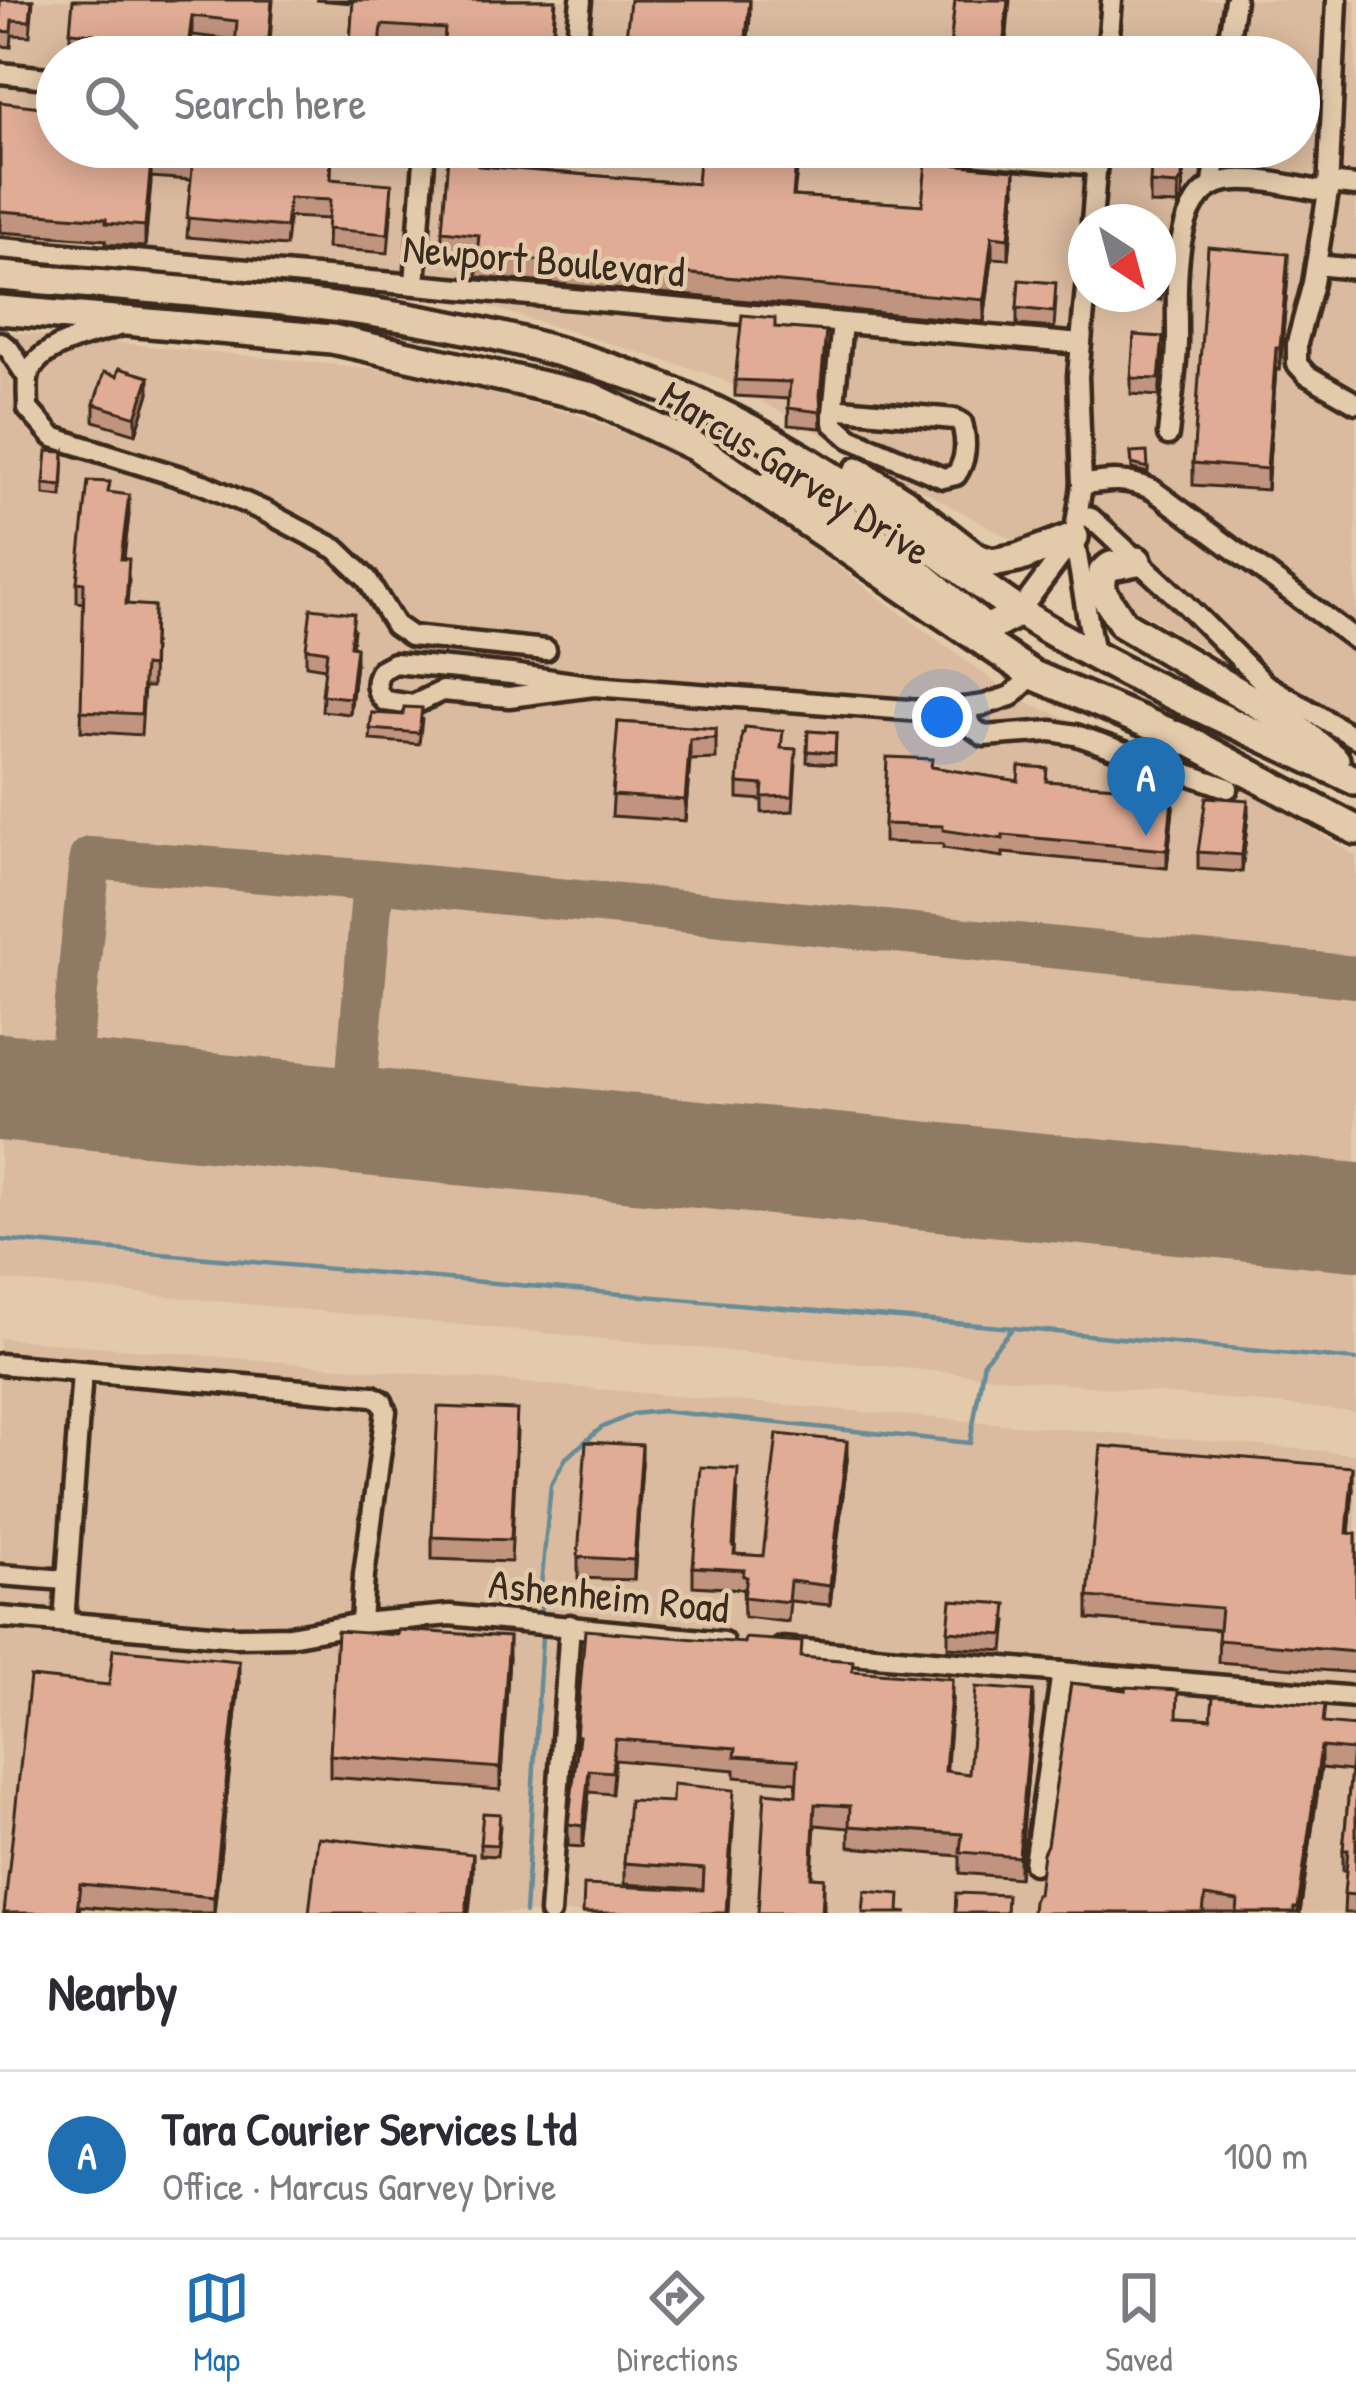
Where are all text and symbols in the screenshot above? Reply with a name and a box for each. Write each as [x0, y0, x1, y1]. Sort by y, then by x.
search box [36, 36, 1320, 168]
icon: search [78, 69, 144, 135]
text: Search here [174, 72, 366, 133]
north arrow [1068, 204, 1176, 312]
street label: Newport Boulevard [401, 218, 687, 300]
street label: Marcus Garvey Drive [650, 366, 942, 578]
your location [912, 687, 972, 747]
pin: A [1107, 737, 1185, 836]
street label: Ashenheim Road [486, 1554, 732, 1636]
text: Nearby [48, 1957, 178, 2026]
text: Tara Courier Services Ltd [162, 2098, 577, 2159]
text: A [77, 2128, 97, 2181]
text: 100 m [1223, 2128, 1308, 2181]
text: Office · Marcus Garvey Drive [162, 2159, 557, 2212]
tab: Map [184, 2265, 250, 2381]
tab: Directions [617, 2265, 738, 2381]
tab: Saved [1105, 2265, 1172, 2381]

